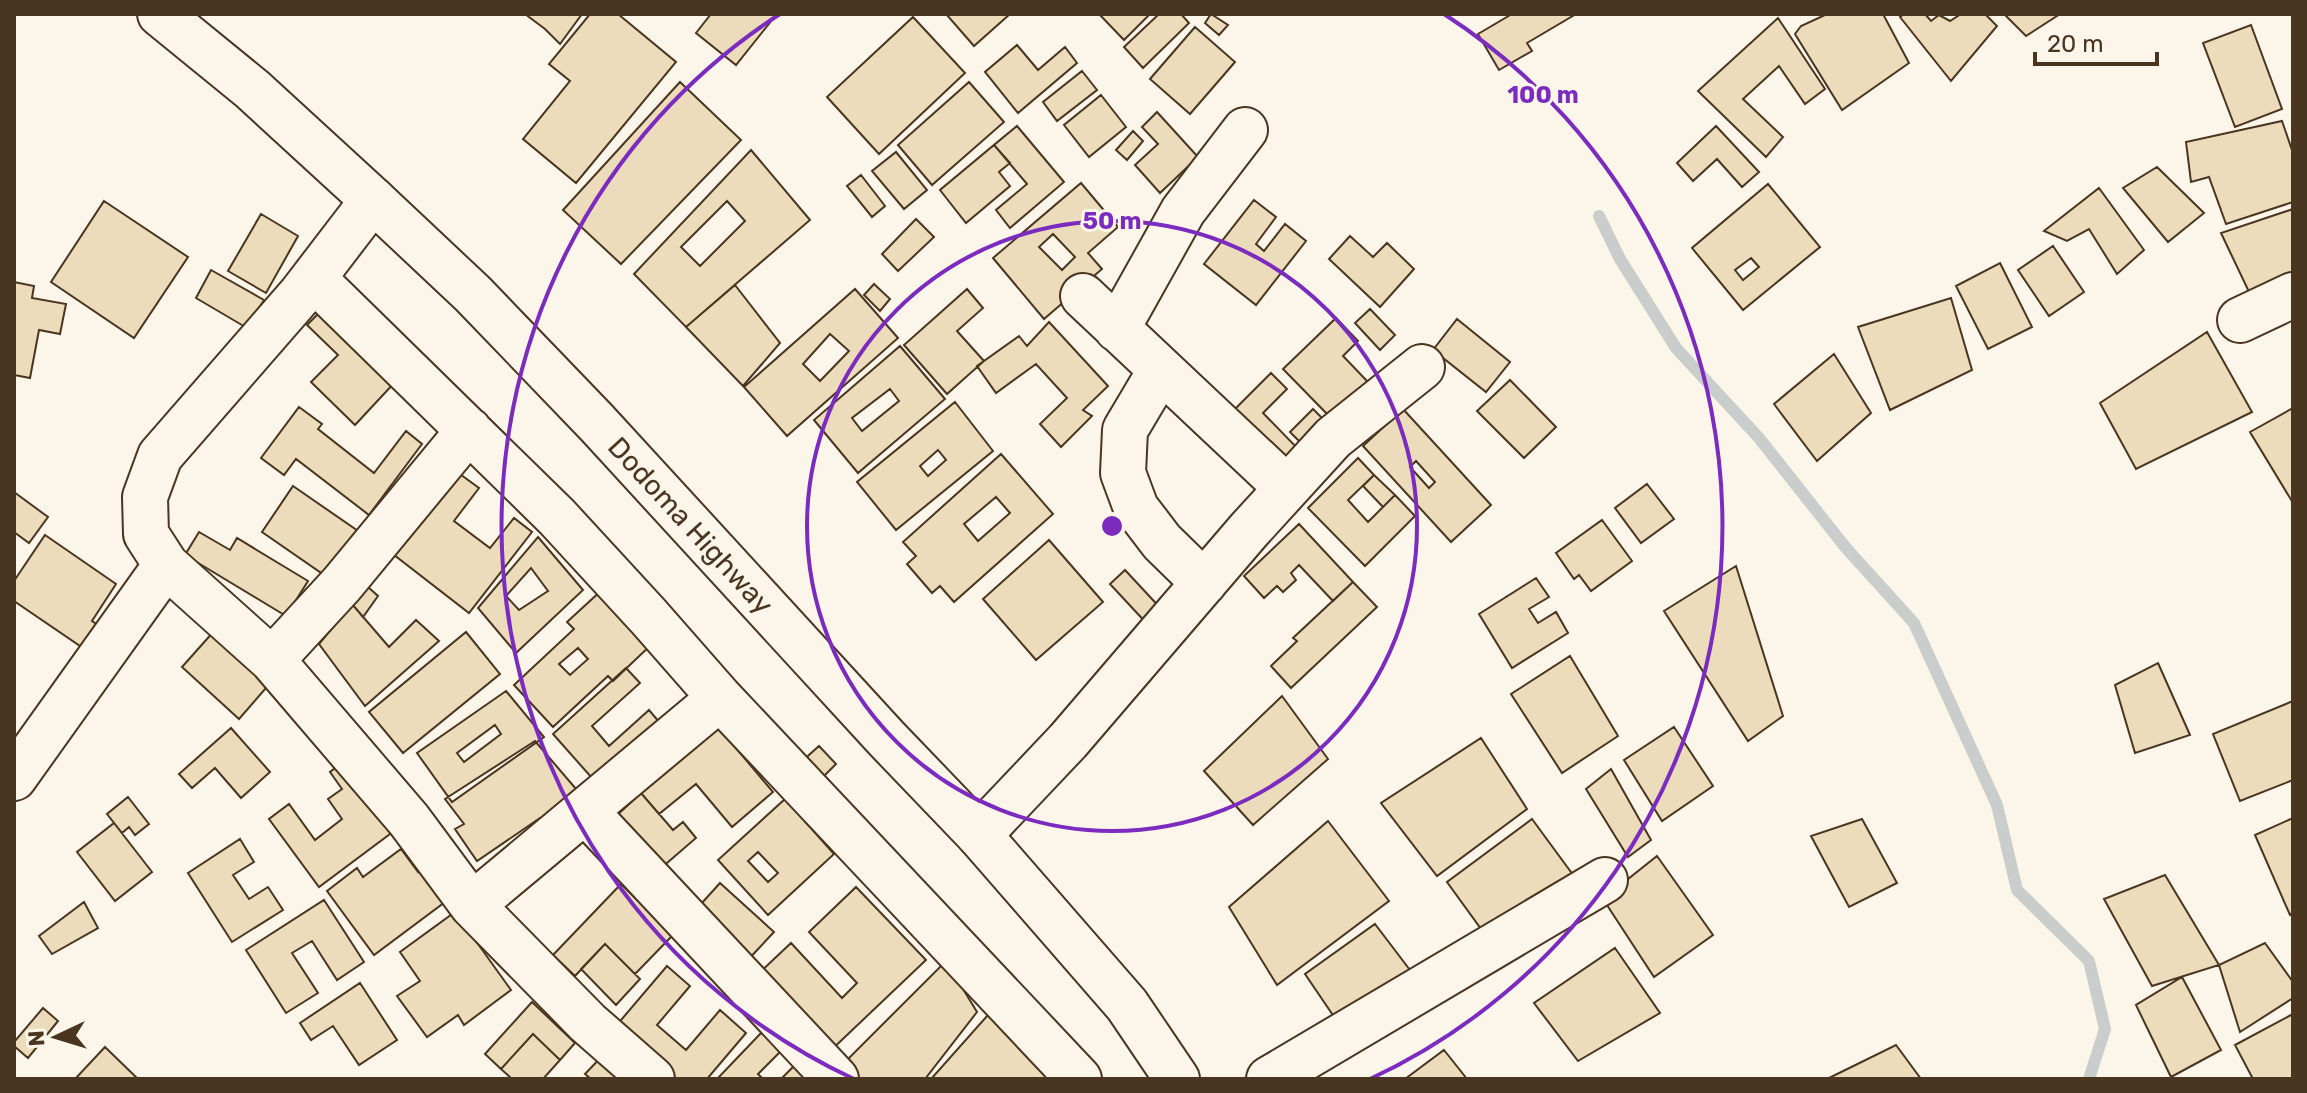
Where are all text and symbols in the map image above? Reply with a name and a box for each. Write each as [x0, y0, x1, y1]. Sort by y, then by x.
scale bar [2035, 16, 2157, 66]
text: 20 m [2047, 30, 2104, 58]
text: 100 m [1507, 81, 1579, 109]
text: 50 m [1083, 207, 1141, 235]
street label: Dodoma Highway [601, 430, 780, 621]
centre of rings [1098, 512, 1126, 540]
north arrow [16, 997, 96, 1077]
text: N [23, 1030, 51, 1047]

